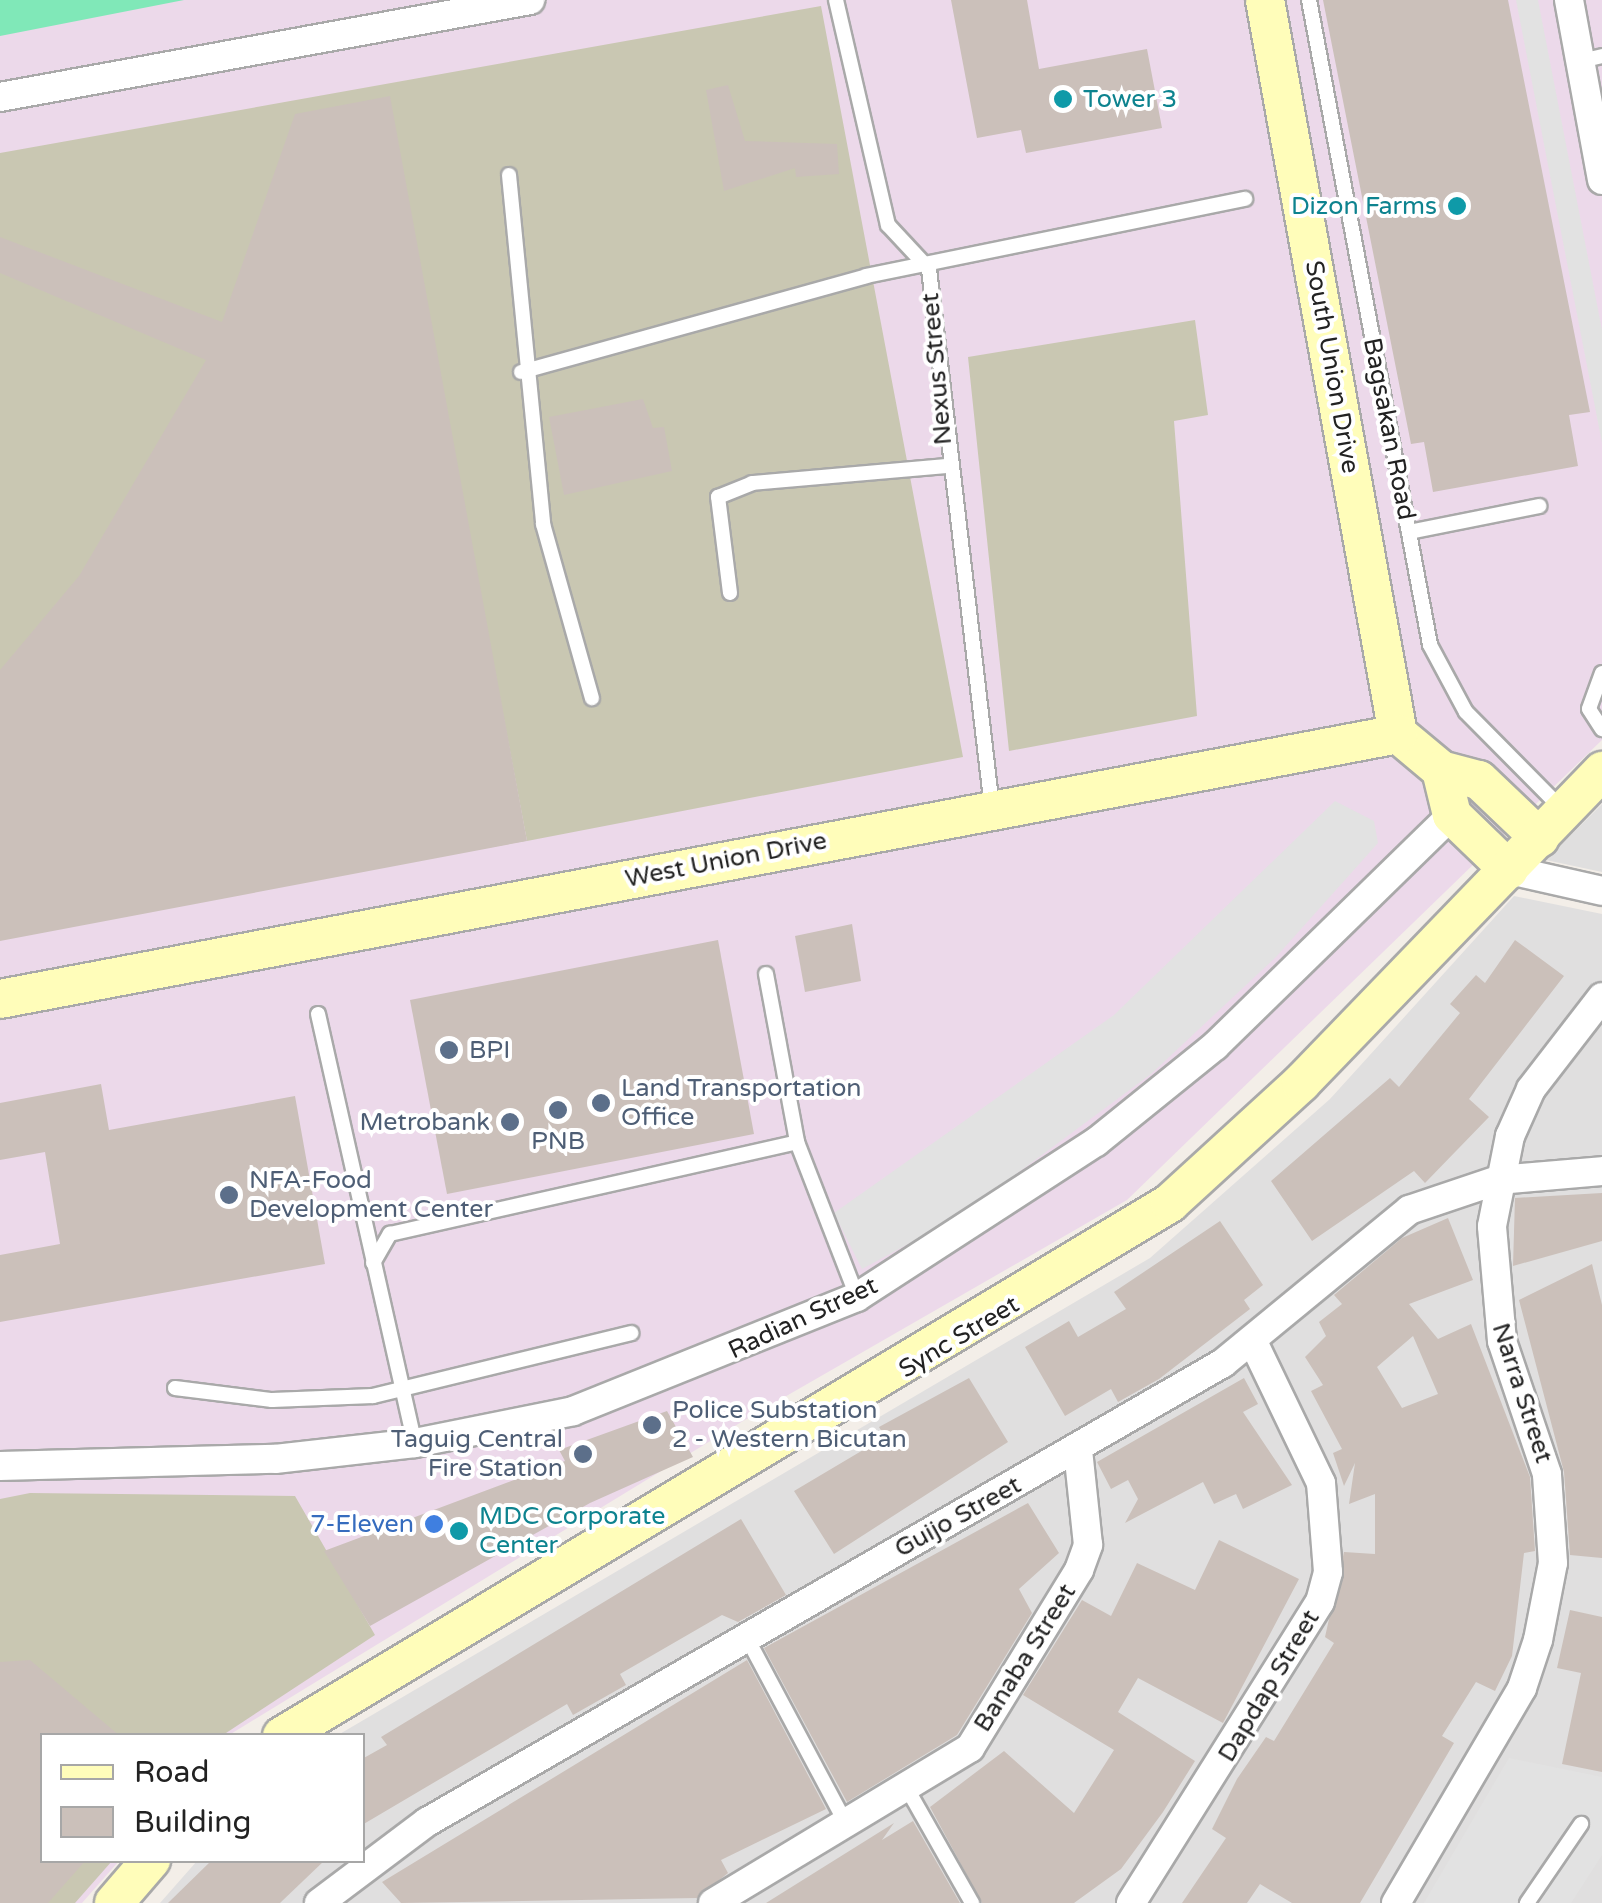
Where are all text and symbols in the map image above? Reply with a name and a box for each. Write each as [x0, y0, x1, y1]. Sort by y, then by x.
place label: Tower 3 [1083, 84, 1177, 114]
marker: Tower 3 [1052, 88, 1074, 110]
place label: Dizon Farms [1291, 191, 1437, 221]
marker: Dizon Farms [1446, 195, 1468, 217]
street label: South Union Drive [1299, 258, 1365, 476]
street label: Nexus Street [915, 292, 959, 446]
street label: Bagsakan Road [1357, 335, 1421, 523]
street label: West Union Drive [623, 826, 829, 894]
place label: BPI [469, 1035, 510, 1065]
marker: BPI [438, 1039, 460, 1061]
place label: Land Transportation Office [621, 1074, 862, 1133]
marker: Land Transportation Office [590, 1092, 612, 1114]
marker: PNB [547, 1099, 569, 1121]
place label: Metrobank [359, 1107, 490, 1137]
marker: Metrobank [499, 1111, 521, 1133]
place label: PNB [531, 1126, 585, 1156]
place label: NFA-Food Development Center [249, 1166, 493, 1225]
marker: NFA-Food Development Center [218, 1184, 240, 1206]
street label: Radian Street [724, 1270, 882, 1366]
street label: Sync Street [894, 1289, 1024, 1385]
street label: Narra Street [1485, 1319, 1559, 1467]
place label: Police Substation 2 - Western Bicutan [672, 1396, 907, 1455]
marker: Police Substation 2 - Western Bicutan [641, 1414, 663, 1436]
place label: Taguig Central Fire Station [391, 1425, 563, 1484]
marker: Taguig Central Fire Station [572, 1443, 594, 1465]
street label: Guijo Street [890, 1470, 1026, 1564]
place label: MDC Corporate Center [479, 1502, 665, 1561]
place label: 7-Eleven [310, 1509, 414, 1539]
marker: 7-Eleven [423, 1513, 445, 1535]
marker: MDC Corporate Center [448, 1520, 470, 1542]
street label: Banaba Street [968, 1579, 1082, 1737]
street label: Dapdap Street [1212, 1605, 1326, 1767]
legend [40, 1733, 365, 1863]
text: Road [134, 1754, 209, 1791]
text: Building [134, 1804, 251, 1841]

